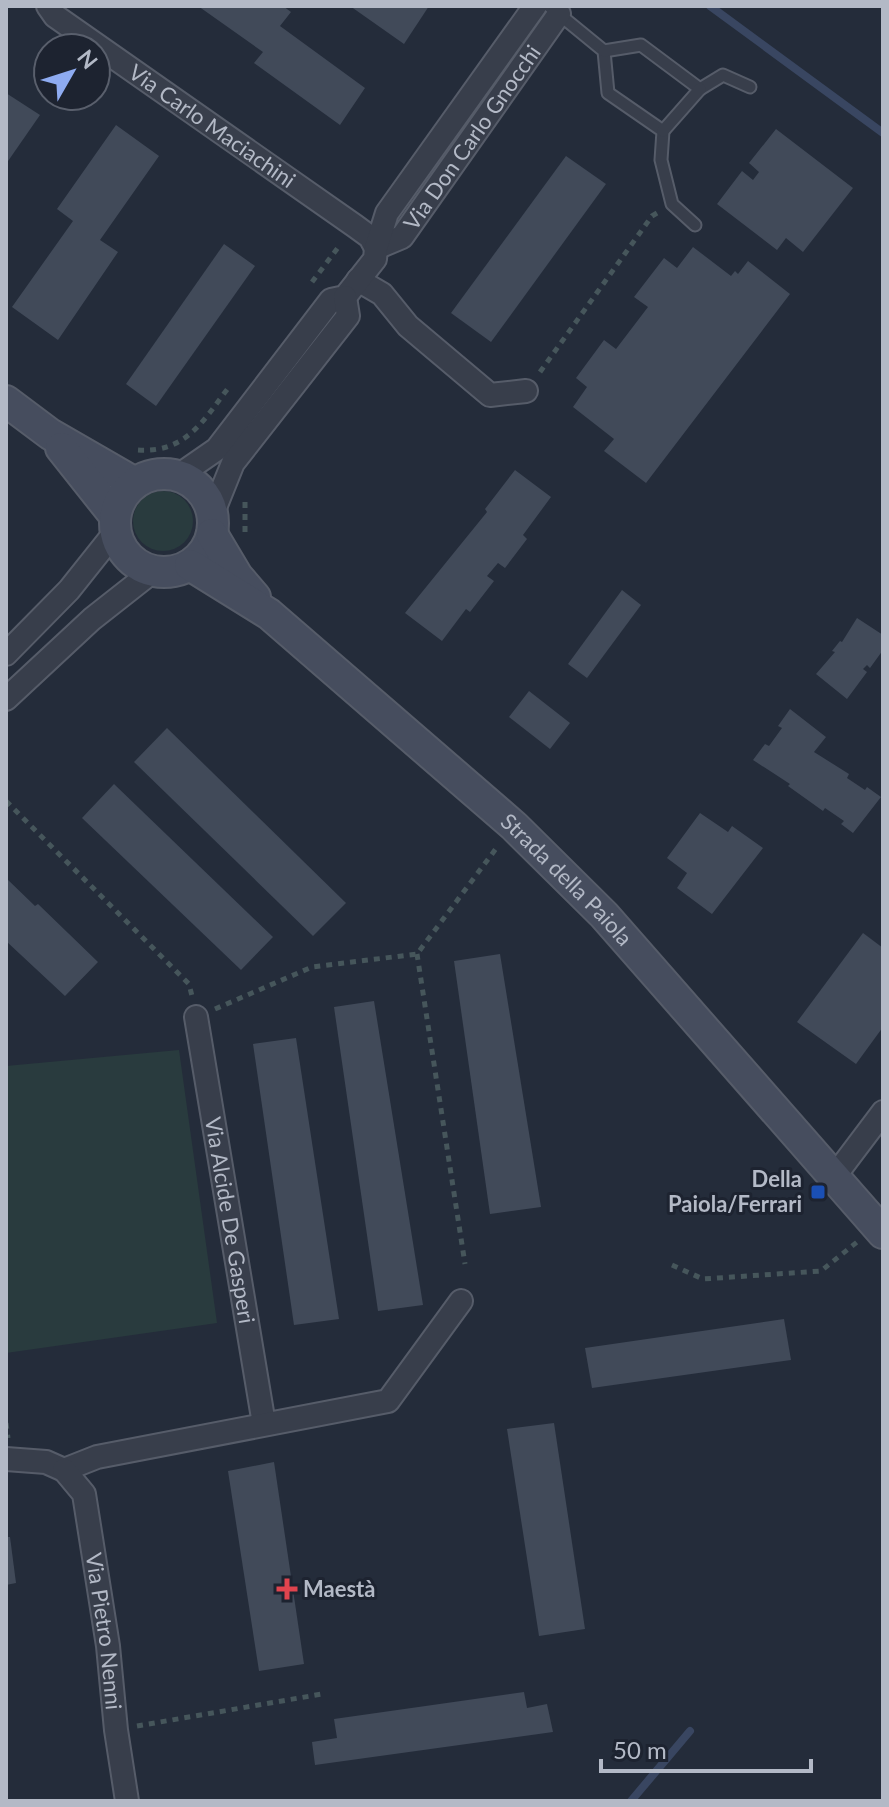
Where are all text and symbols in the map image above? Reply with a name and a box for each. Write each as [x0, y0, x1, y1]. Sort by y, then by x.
north arrow [32, 32, 112, 112]
street label: Via Don Carlo Gnocchi [397, 40, 546, 235]
text: N [72, 44, 104, 74]
street label: Via Carlo Maciachini [124, 58, 301, 193]
street label: Strada della Paiola [496, 807, 638, 951]
street label: Via Alcide De Gasperi [200, 1115, 261, 1325]
place label: Della Paiola/Ferrari [668, 1165, 802, 1217]
marker: Della Paiola/Ferrari [809, 1183, 827, 1201]
street label: Via Pietro Nenni [80, 1551, 128, 1711]
place label: Maestà [303, 1575, 375, 1602]
marker: Maestà [278, 1580, 296, 1598]
scale bar [601, 1723, 811, 1773]
text: 50 m [613, 1735, 667, 1764]

